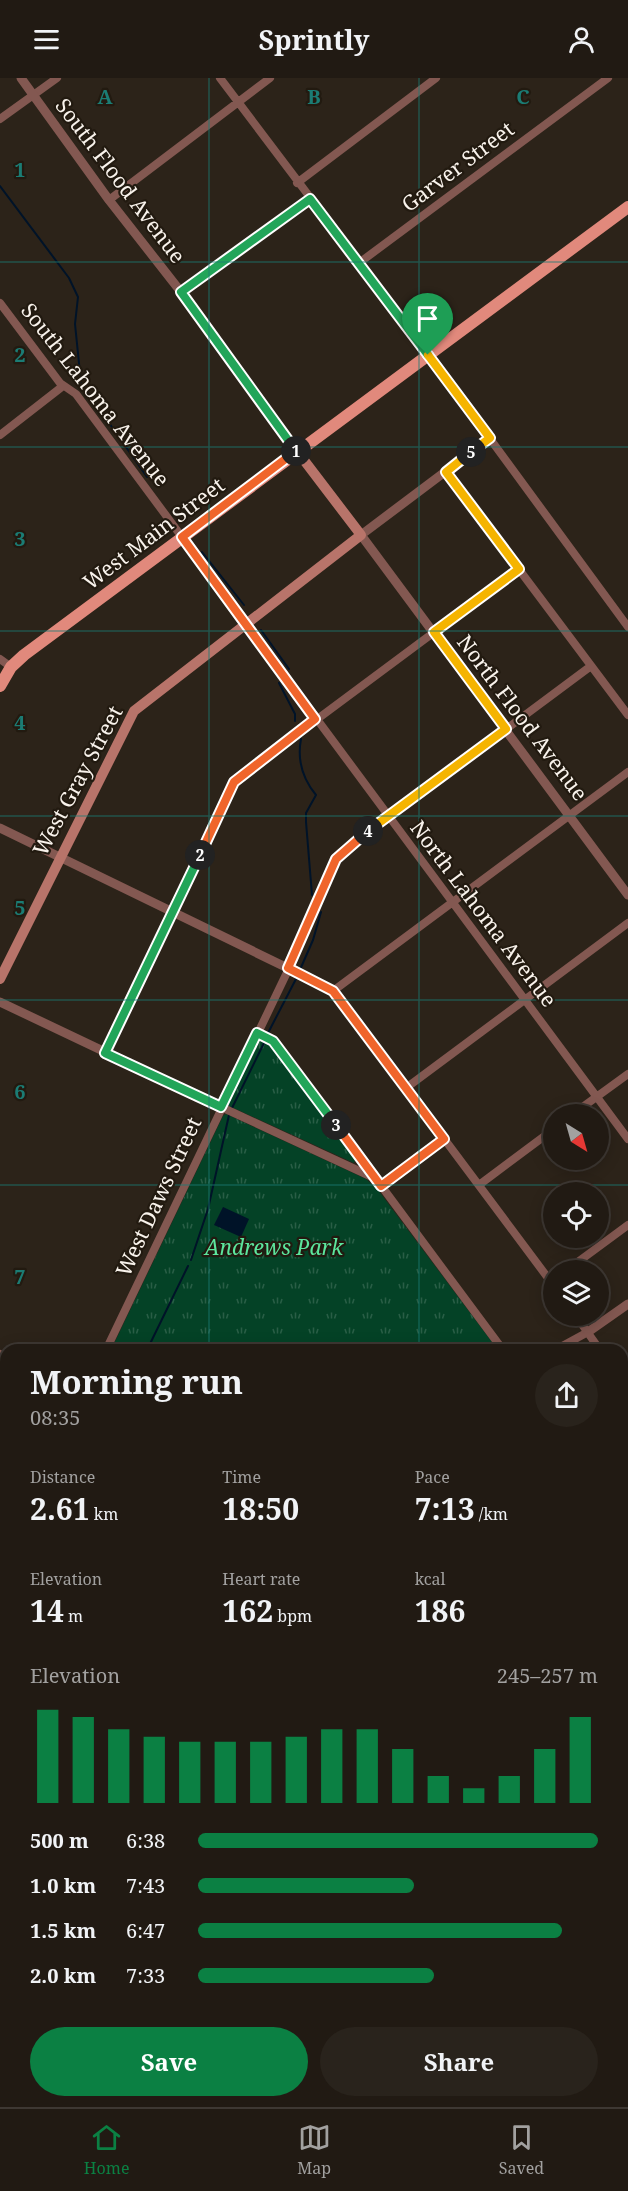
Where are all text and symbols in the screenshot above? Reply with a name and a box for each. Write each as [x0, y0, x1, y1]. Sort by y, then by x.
text: Sprintly [259, 21, 369, 58]
icon: menu [30, 23, 63, 56]
icon: person [565, 23, 598, 56]
text: B [307, 83, 321, 110]
text: C [516, 83, 530, 110]
street label: South Flood Avenue [50, 94, 190, 268]
street label: Garver Street [395, 115, 519, 218]
text: 1 [14, 156, 26, 183]
pin [402, 293, 453, 355]
street label: South Lahoma Avenue [15, 297, 176, 492]
icon: arrive [411, 302, 444, 335]
text: 2 [14, 341, 26, 368]
pin: 1 [281, 436, 311, 466]
pin: 5 [456, 437, 486, 467]
text: 1 [291, 440, 301, 462]
text: 5 [466, 441, 476, 463]
street label: West Main Street [77, 471, 230, 596]
text: 3 [14, 525, 26, 552]
street label: North Flood Avenue [451, 629, 594, 806]
street label: West Gray Street [26, 701, 128, 860]
text: 4 [14, 709, 26, 736]
street label: North Lahoma Avenue [404, 814, 563, 1012]
pin: 4 [353, 816, 383, 846]
text: 4 [363, 820, 373, 842]
pin: 2 [185, 840, 215, 870]
text: 2 [195, 844, 205, 866]
text: 5 [14, 894, 26, 921]
text: 6 [14, 1078, 26, 1105]
north arrow [543, 1104, 609, 1170]
map controls [543, 1104, 609, 1326]
pin: 3 [321, 1110, 351, 1140]
street label: West Daws Street [109, 1112, 207, 1281]
text: 3 [331, 1114, 341, 1136]
button: locate [543, 1182, 609, 1248]
park label: Andrews Park [203, 1233, 344, 1261]
button: layers [543, 1260, 609, 1326]
text: 7 [14, 1263, 26, 1290]
text: Morning run [30, 1359, 243, 1404]
button: share [535, 1364, 598, 1427]
text: 08:35 [30, 1404, 80, 1431]
text: Distance [30, 1466, 95, 1488]
text: Time [222, 1466, 261, 1488]
text: Pace [415, 1466, 450, 1488]
text: 2.61 [30, 1488, 90, 1529]
text: 18:50 [222, 1488, 299, 1529]
text: 7:13 [415, 1488, 475, 1529]
text: km [90, 1503, 118, 1525]
text: /km [475, 1503, 508, 1525]
text: Elevation [30, 1568, 102, 1590]
text: Heart rate [222, 1568, 300, 1590]
text: kcal [415, 1568, 446, 1590]
text: 14 [30, 1590, 64, 1631]
text: 162 [222, 1590, 273, 1631]
text: 186 [415, 1590, 466, 1631]
text: m [64, 1605, 83, 1627]
text: bpm [273, 1605, 312, 1627]
text: Elevation [30, 1662, 120, 1689]
text: 245–257 m [497, 1662, 598, 1689]
text: 500 m [30, 1827, 89, 1854]
text: 6:38 [126, 1827, 165, 1854]
text: 1.0 km [30, 1872, 96, 1899]
text: 7:43 [126, 1872, 165, 1899]
text: 1.5 km [30, 1917, 96, 1944]
text: 6:47 [126, 1917, 165, 1944]
text: 2.0 km [30, 1962, 96, 1989]
text: 7:33 [126, 1962, 165, 1989]
button: Save [30, 2027, 308, 2096]
button: Share [320, 2027, 598, 2096]
tab: Home [84, 2121, 129, 2179]
tab: Map [297, 2121, 331, 2179]
tab: Saved [499, 2121, 544, 2179]

